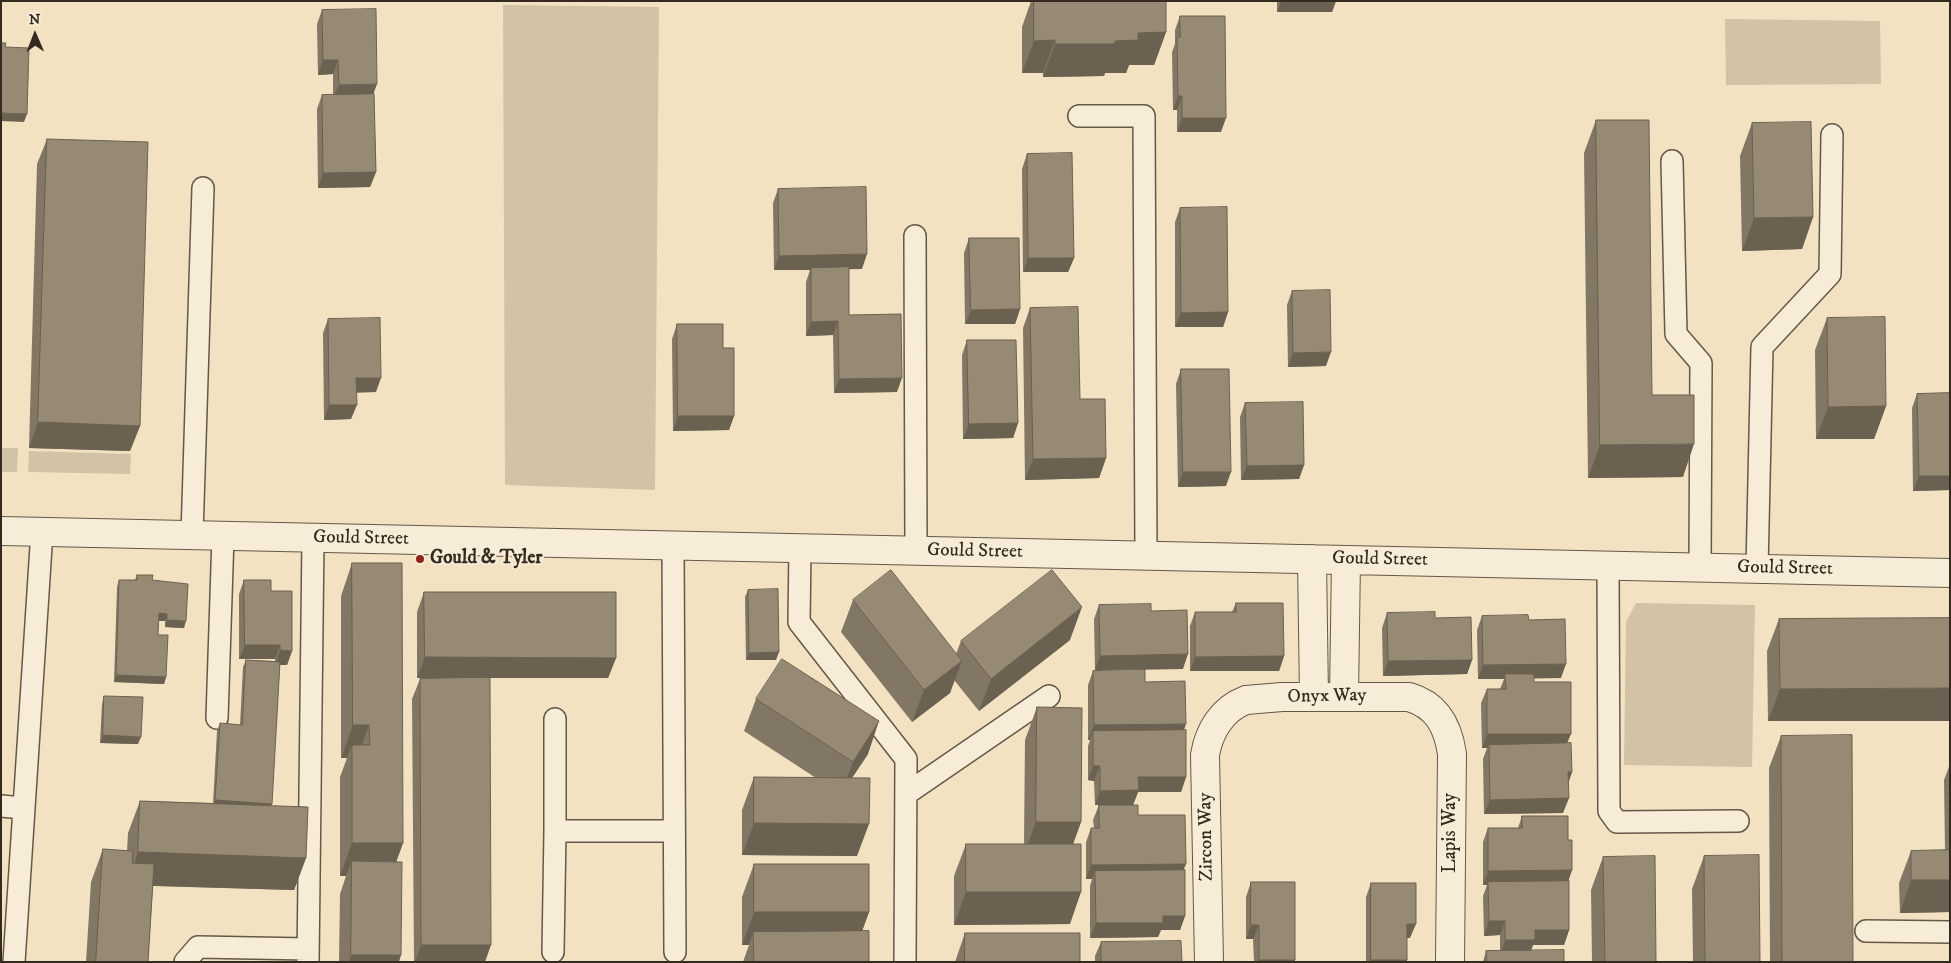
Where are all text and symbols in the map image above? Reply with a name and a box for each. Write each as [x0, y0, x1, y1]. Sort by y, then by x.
north arrow [10, 10, 60, 60]
text: N [29, 11, 41, 29]
street label: Gould Street [313, 527, 409, 551]
street label: Gould Street [927, 540, 1023, 564]
place label: Gould & Tyler [430, 548, 542, 570]
street label: Gould Street [1332, 548, 1428, 572]
marker: Gould & Tyler [414, 553, 426, 565]
street label: Gould Street [1737, 557, 1833, 581]
street label: Onyx Way [1287, 685, 1367, 709]
street label: Zircon Way [1195, 792, 1219, 882]
street label: Lapis Way [1440, 793, 1462, 873]

